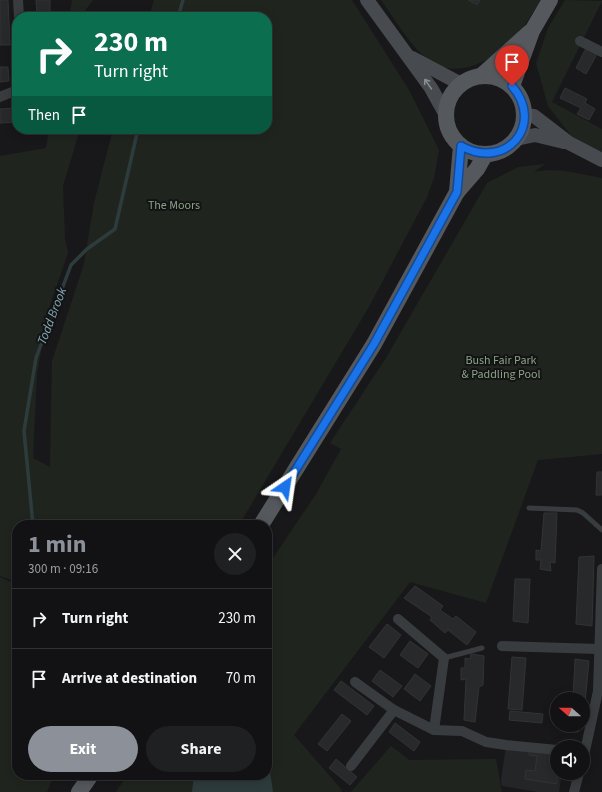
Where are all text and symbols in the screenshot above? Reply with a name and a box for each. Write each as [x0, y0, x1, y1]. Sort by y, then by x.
text: 230 m [94, 22, 168, 62]
icon: right [28, 28, 80, 80]
pin [495, 45, 529, 86]
icon: arrive [501, 51, 523, 73]
text: Turn right [94, 59, 168, 84]
one-way arrow [424, 79, 432, 90]
icon: arrive [68, 104, 90, 126]
text: Then [28, 105, 60, 126]
park label: The Moors [148, 197, 200, 214]
water label: Todd Brook [33, 284, 71, 347]
park label: Bush Fair Park & Paddling Pool [462, 352, 540, 383]
position arrow [264, 466, 306, 508]
text: 1 min [28, 527, 86, 562]
button: close [214, 533, 256, 575]
text: 300 m · 09:16 [28, 560, 98, 578]
icon: right [28, 608, 50, 630]
text: Turn right [62, 608, 128, 629]
text: 230 m [218, 608, 256, 629]
icon: arrive [28, 668, 50, 690]
text: Arrive at destination [62, 668, 197, 689]
text: 70 m [226, 668, 256, 689]
north arrow [550, 692, 590, 732]
map controls [550, 692, 590, 780]
button: Exit [28, 726, 138, 772]
button: Share [146, 726, 256, 772]
button: sound [550, 740, 590, 780]

